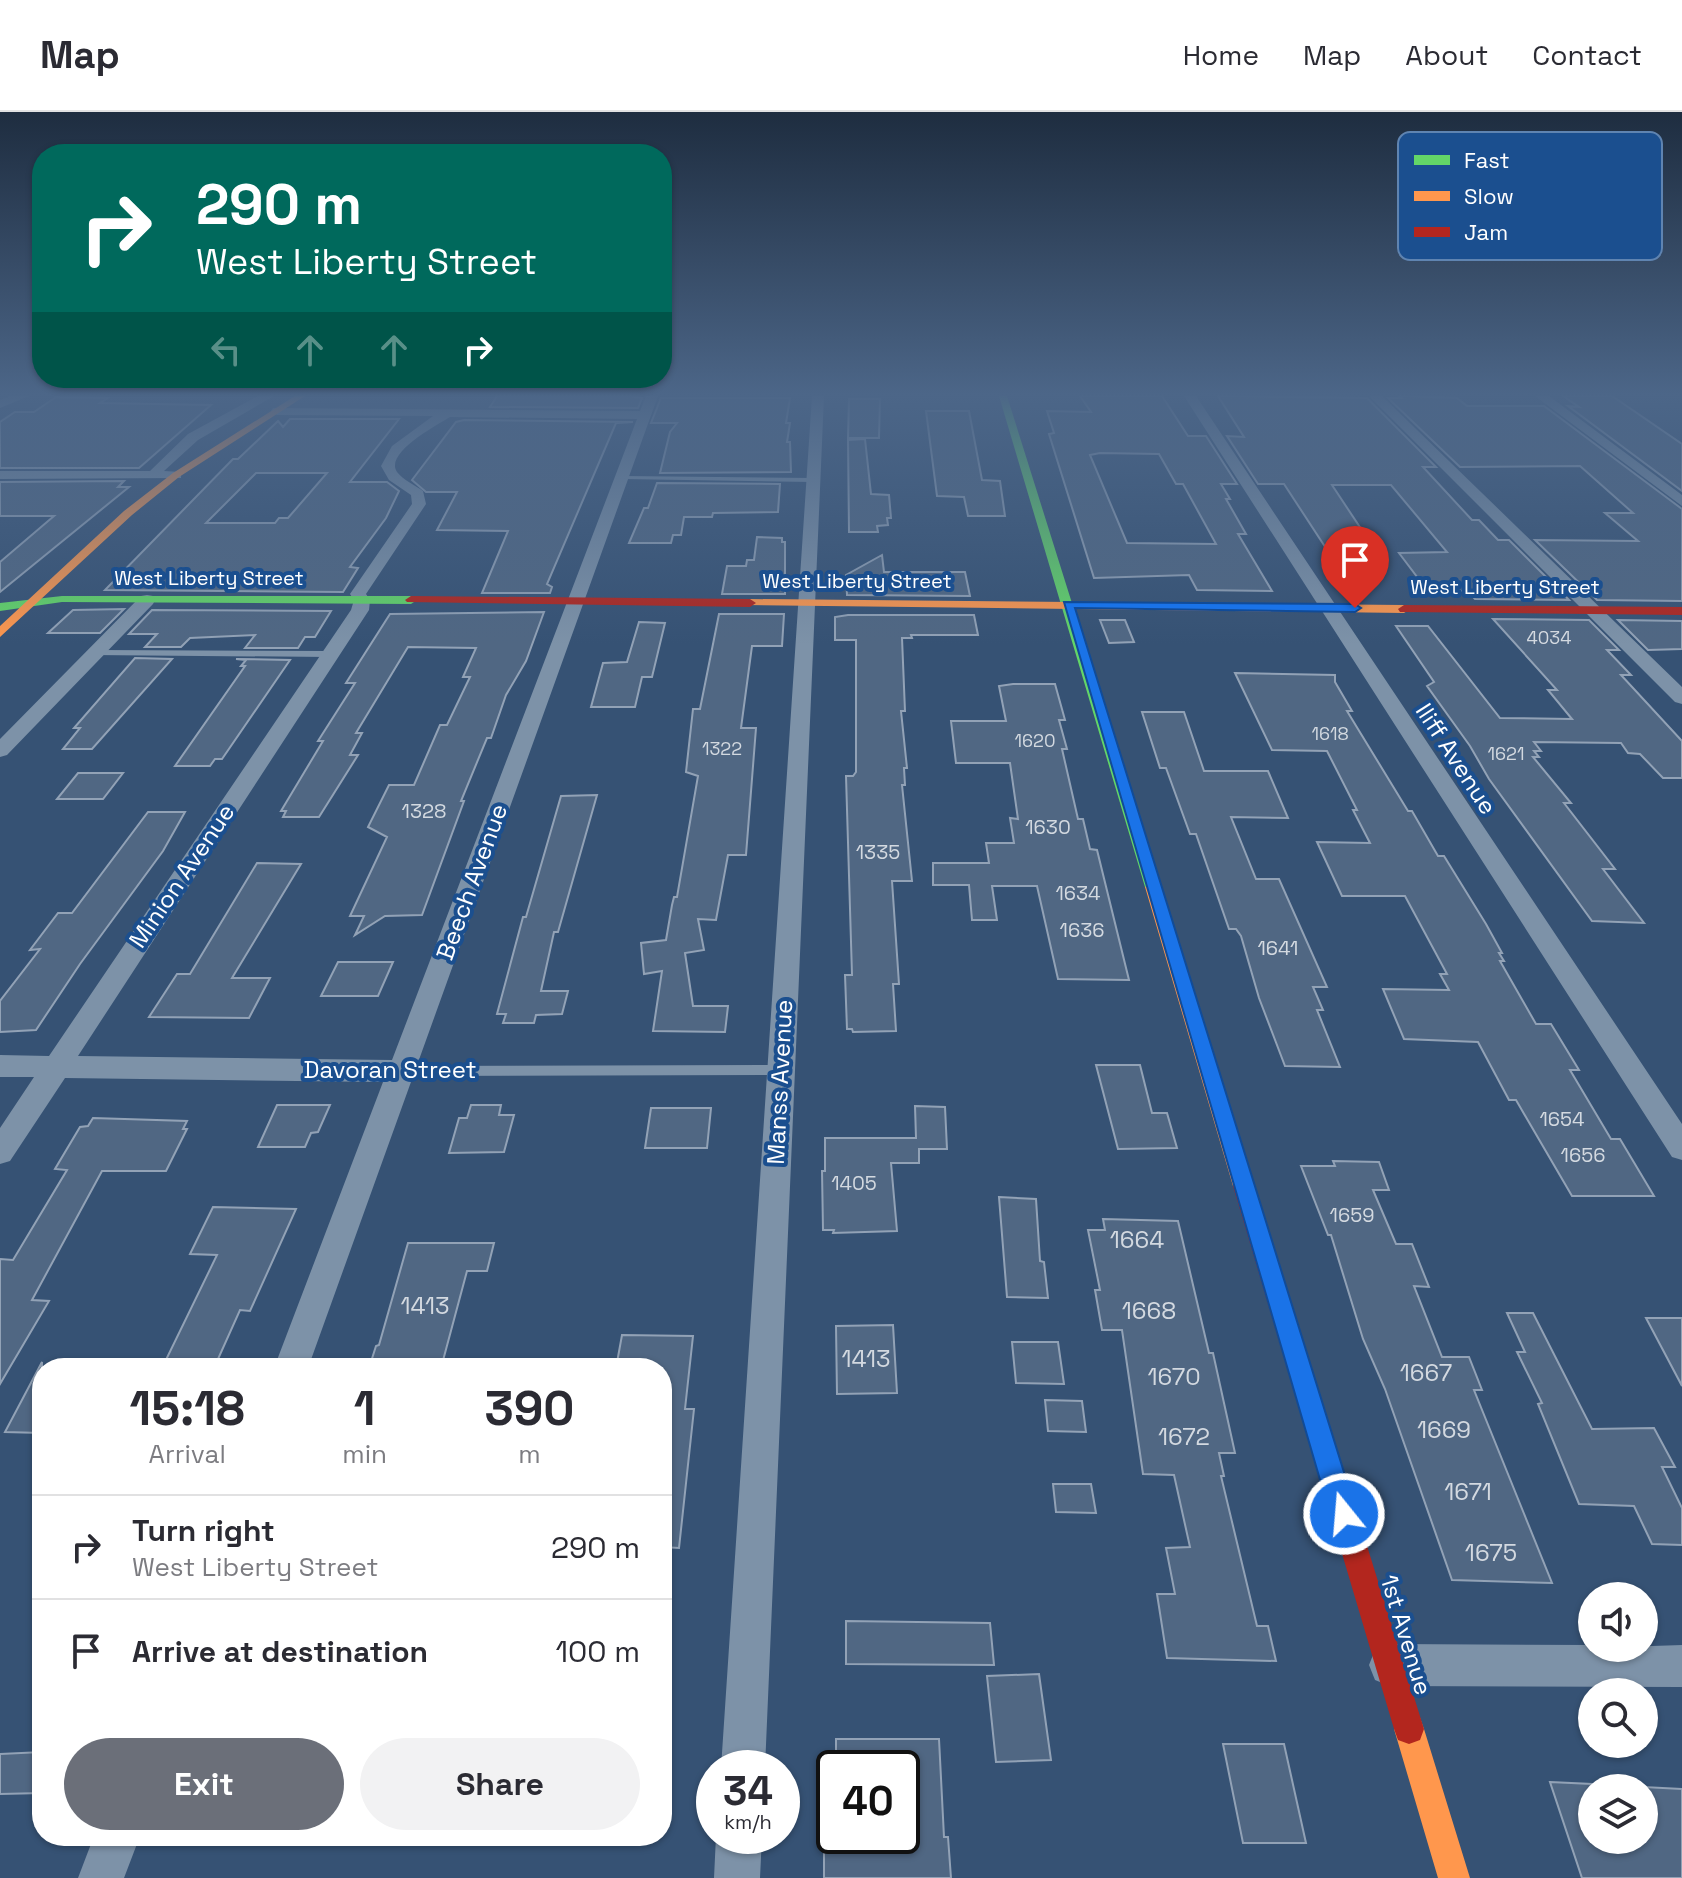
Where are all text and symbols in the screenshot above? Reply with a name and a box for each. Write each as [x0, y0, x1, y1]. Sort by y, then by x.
text: Map [40, 31, 120, 79]
text: Home [1183, 37, 1259, 73]
text: Map [1303, 37, 1361, 73]
text: About [1405, 37, 1488, 73]
text: Contact [1532, 37, 1642, 73]
legend [1398, 132, 1662, 260]
text: Fast [1464, 146, 1510, 174]
text: 290 m [196, 169, 362, 240]
icon: right [64, 176, 168, 280]
text: Slow [1464, 182, 1514, 210]
text: Jam [1464, 218, 1508, 246]
text: West Liberty Street [196, 239, 537, 285]
icon: left [204, 328, 248, 372]
icon: ahead [288, 328, 332, 372]
icon: ahead [372, 328, 416, 372]
icon: right [456, 328, 500, 372]
pin [1321, 526, 1389, 608]
icon: arrive [1333, 538, 1377, 582]
street label: West Liberty Street [114, 565, 304, 591]
street label: West Liberty Street [762, 568, 952, 594]
street label: West Liberty Street [1410, 574, 1600, 600]
house number: 4034 [1527, 626, 1571, 649]
street label: Iliff Avenue [1409, 697, 1504, 820]
house number: 1618 [1311, 722, 1349, 745]
house number: 1620 [1015, 729, 1055, 752]
house number: 1322 [702, 737, 742, 760]
house number: 1621 [1488, 742, 1524, 765]
street label: Minion Avenue [122, 798, 241, 954]
house number: 1328 [402, 798, 446, 824]
street label: Beech Avenue [429, 799, 514, 964]
house number: 1630 [1025, 814, 1071, 840]
house number: 1335 [856, 839, 900, 865]
house number: 1634 [1055, 880, 1101, 906]
house number: 1636 [1060, 917, 1104, 943]
house number: 1641 [1258, 935, 1298, 961]
street label: Manss Avenue [760, 999, 799, 1165]
street label: Davoran Street [303, 1054, 477, 1085]
house number: 1654 [1539, 1106, 1585, 1132]
house number: 1656 [1561, 1142, 1605, 1168]
house number: 1405 [831, 1170, 877, 1196]
house number: 1659 [1330, 1202, 1374, 1228]
house number: 1664 [1110, 1224, 1164, 1255]
house number: 1413 [401, 1290, 449, 1321]
house number: 1668 [1122, 1295, 1176, 1326]
house number: 1413 [842, 1343, 890, 1374]
house number: 1667 [1400, 1357, 1452, 1388]
house number: 1670 [1147, 1361, 1201, 1392]
text: 15:18 [130, 1378, 245, 1439]
text: 1 [354, 1378, 376, 1439]
text: 390 [485, 1378, 574, 1439]
house number: 1669 [1417, 1414, 1471, 1445]
house number: 1672 [1158, 1421, 1210, 1452]
text: Arrival [149, 1437, 226, 1471]
text: min [342, 1437, 387, 1471]
text: m [518, 1437, 541, 1471]
position arrow [1302, 1472, 1386, 1556]
house number: 1671 [1444, 1476, 1492, 1507]
text: Turn right [132, 1511, 275, 1550]
icon: right [64, 1525, 108, 1569]
text: 290 m [551, 1528, 640, 1567]
house number: 1675 [1465, 1537, 1517, 1568]
text: West Liberty Street [132, 1550, 378, 1584]
street label: 1st Avenue [1374, 1571, 1439, 1699]
map controls [1578, 1582, 1658, 1854]
button: sound [1578, 1582, 1658, 1662]
icon: arrive [64, 1629, 108, 1673]
text: Arrive at destination [132, 1632, 428, 1671]
text: 100 m [555, 1632, 640, 1671]
button: search [1578, 1678, 1658, 1758]
button: Exit [64, 1738, 344, 1830]
button: Share [360, 1738, 640, 1830]
speed limit sign: 40 [816, 1750, 920, 1854]
text: 34 [723, 1766, 773, 1817]
button: layers [1578, 1774, 1658, 1854]
text: km/h [724, 1809, 772, 1835]

